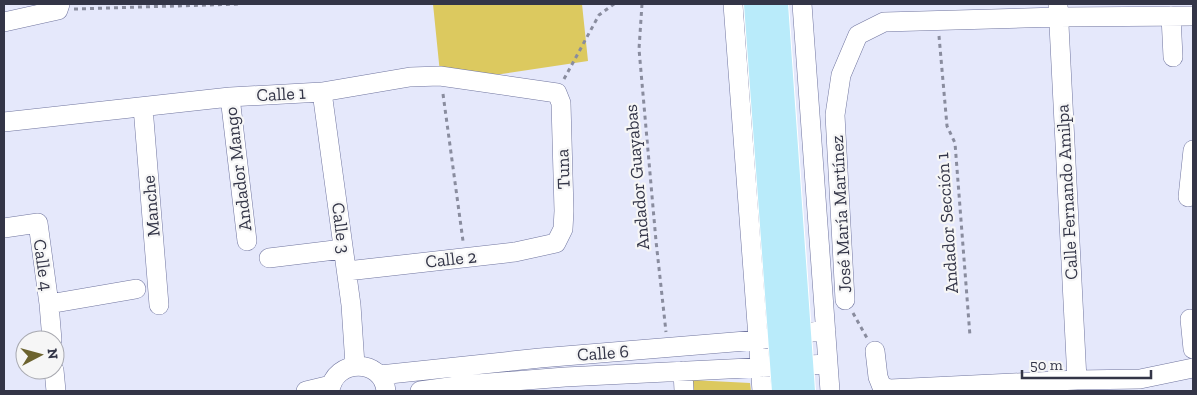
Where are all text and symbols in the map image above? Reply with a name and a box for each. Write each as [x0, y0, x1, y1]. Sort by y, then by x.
street label: Calle 1 [256, 82, 306, 106]
street label: Andador Guayabas [620, 103, 654, 251]
street label: Calle Fernando Amilpa [1051, 103, 1083, 280]
street label: Andador Mango [219, 106, 257, 232]
street label: José María Martínez [826, 135, 856, 293]
street label: Tuna [551, 148, 575, 190]
street label: Andador Sección 1 [931, 152, 963, 294]
street label: Manche [137, 174, 165, 238]
street label: Calle 3 [327, 201, 355, 255]
street label: Calle 4 [28, 238, 58, 293]
street label: Calle 2 [424, 245, 478, 273]
north arrow [15, 330, 65, 380]
street label: Calle 6 [576, 340, 630, 366]
text: N [43, 348, 61, 360]
scale bar [1022, 348, 1151, 380]
text: 50 m [1030, 356, 1063, 374]

